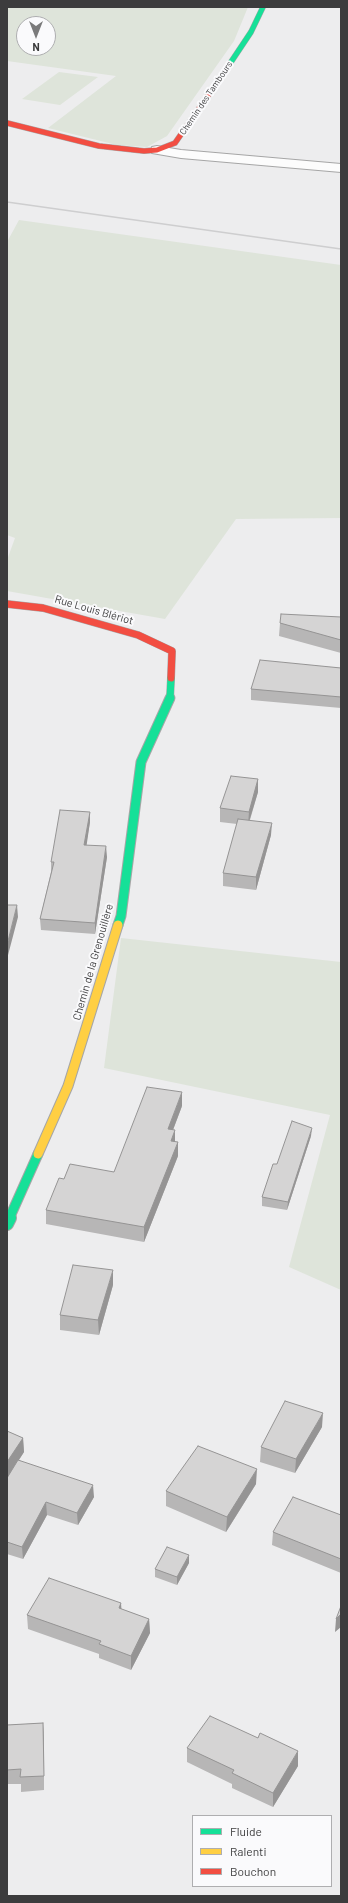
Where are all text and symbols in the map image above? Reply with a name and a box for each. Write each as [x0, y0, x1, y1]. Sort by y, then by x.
north arrow [16, 16, 56, 56]
text: N [32, 41, 40, 54]
street label: Chemin des Tambours [177, 59, 235, 137]
street label: Rue Louis Blériot [53, 592, 135, 628]
street label: Chemin de la Grenouillère [70, 902, 116, 1022]
legend [192, 1815, 332, 1887]
text: Fluide [230, 1824, 262, 1838]
text: Ralenti [230, 1844, 267, 1858]
text: Bouchon [230, 1864, 276, 1878]

